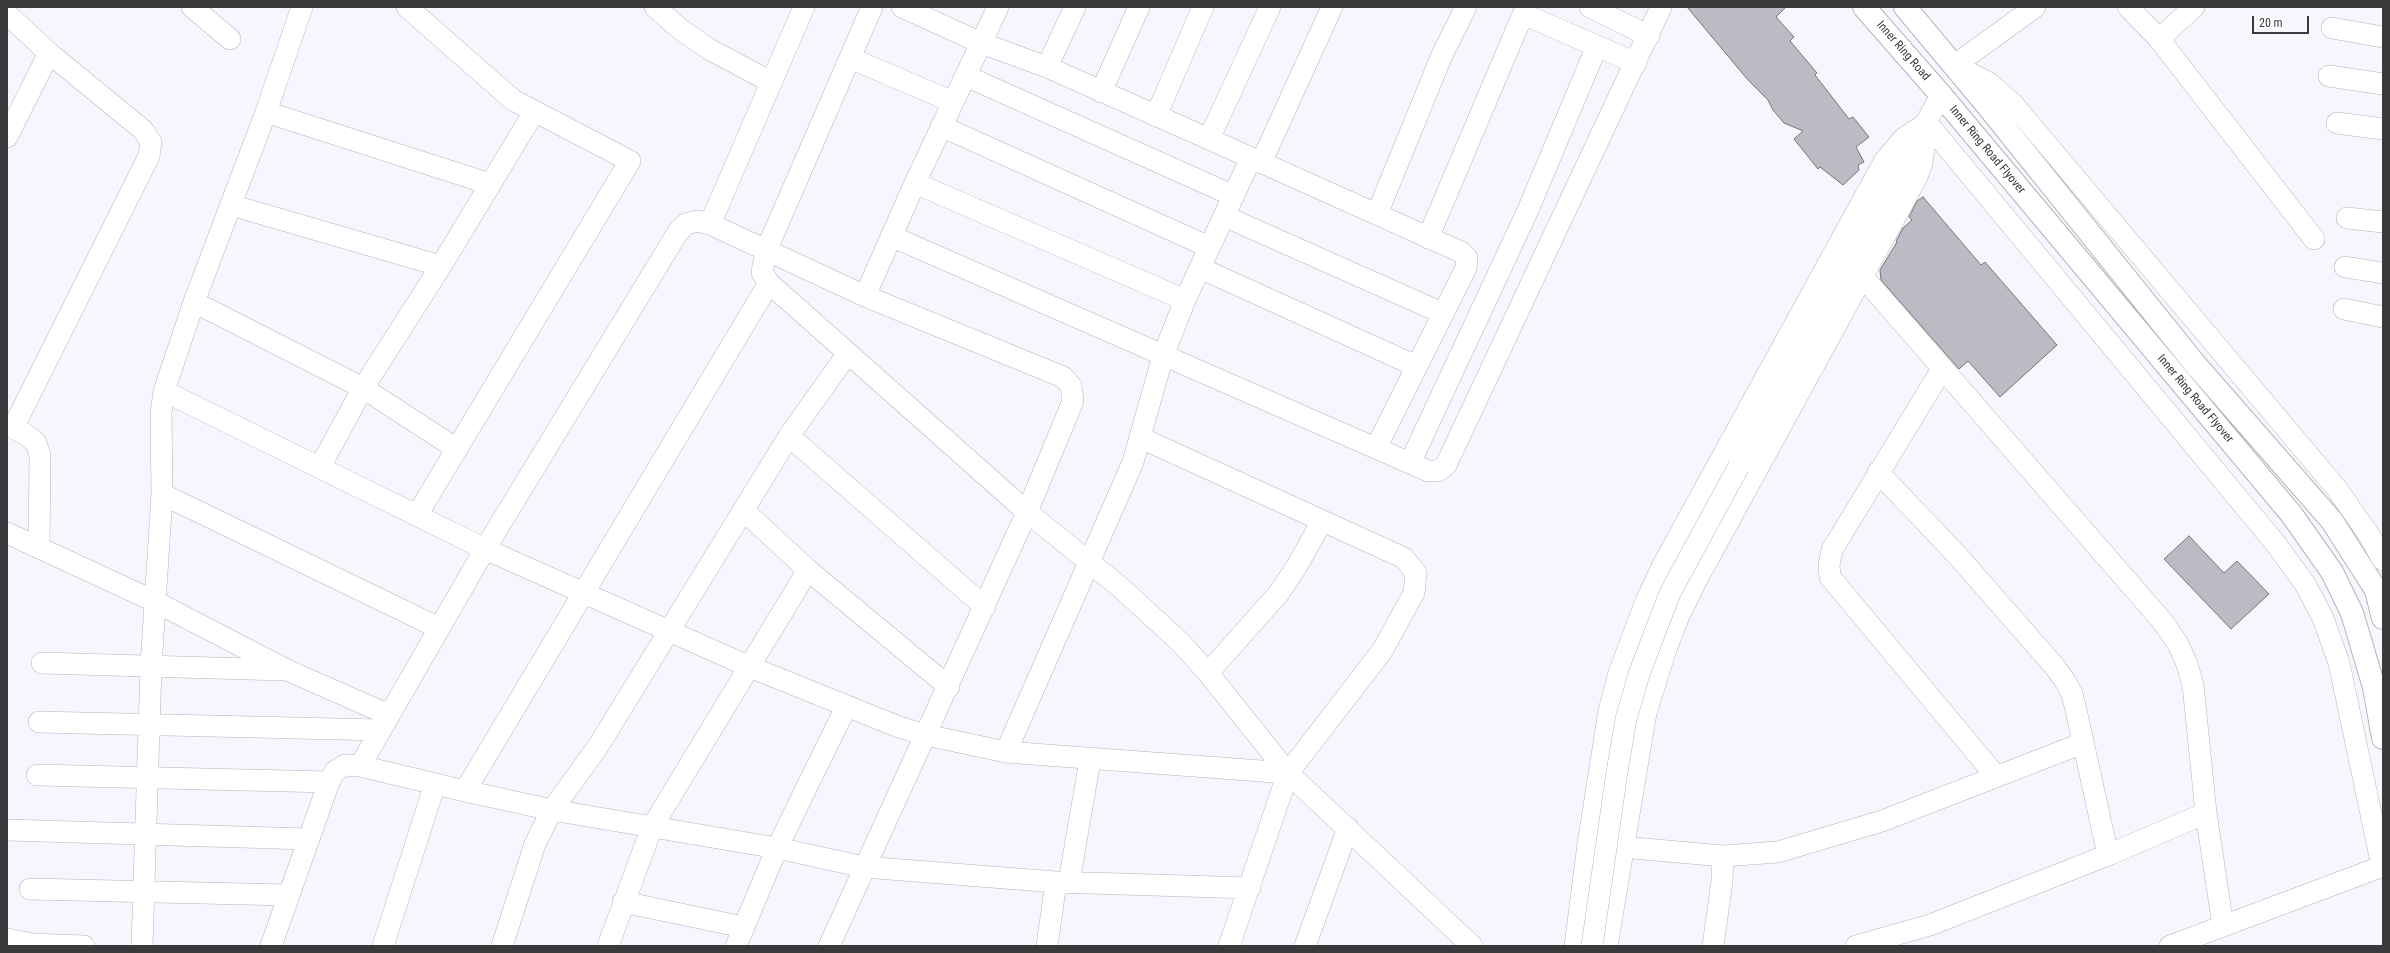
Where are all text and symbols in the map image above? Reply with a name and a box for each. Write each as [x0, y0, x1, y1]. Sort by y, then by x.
scale bar [2254, 8, 2311, 34]
text: 20 m [2259, 16, 2283, 30]
street label: Inner Ring Road [1873, 18, 1933, 84]
street label: Inner Ring Road Flyover [1946, 103, 2028, 197]
street label: Inner Ring Road Flyover [2154, 352, 2236, 446]

